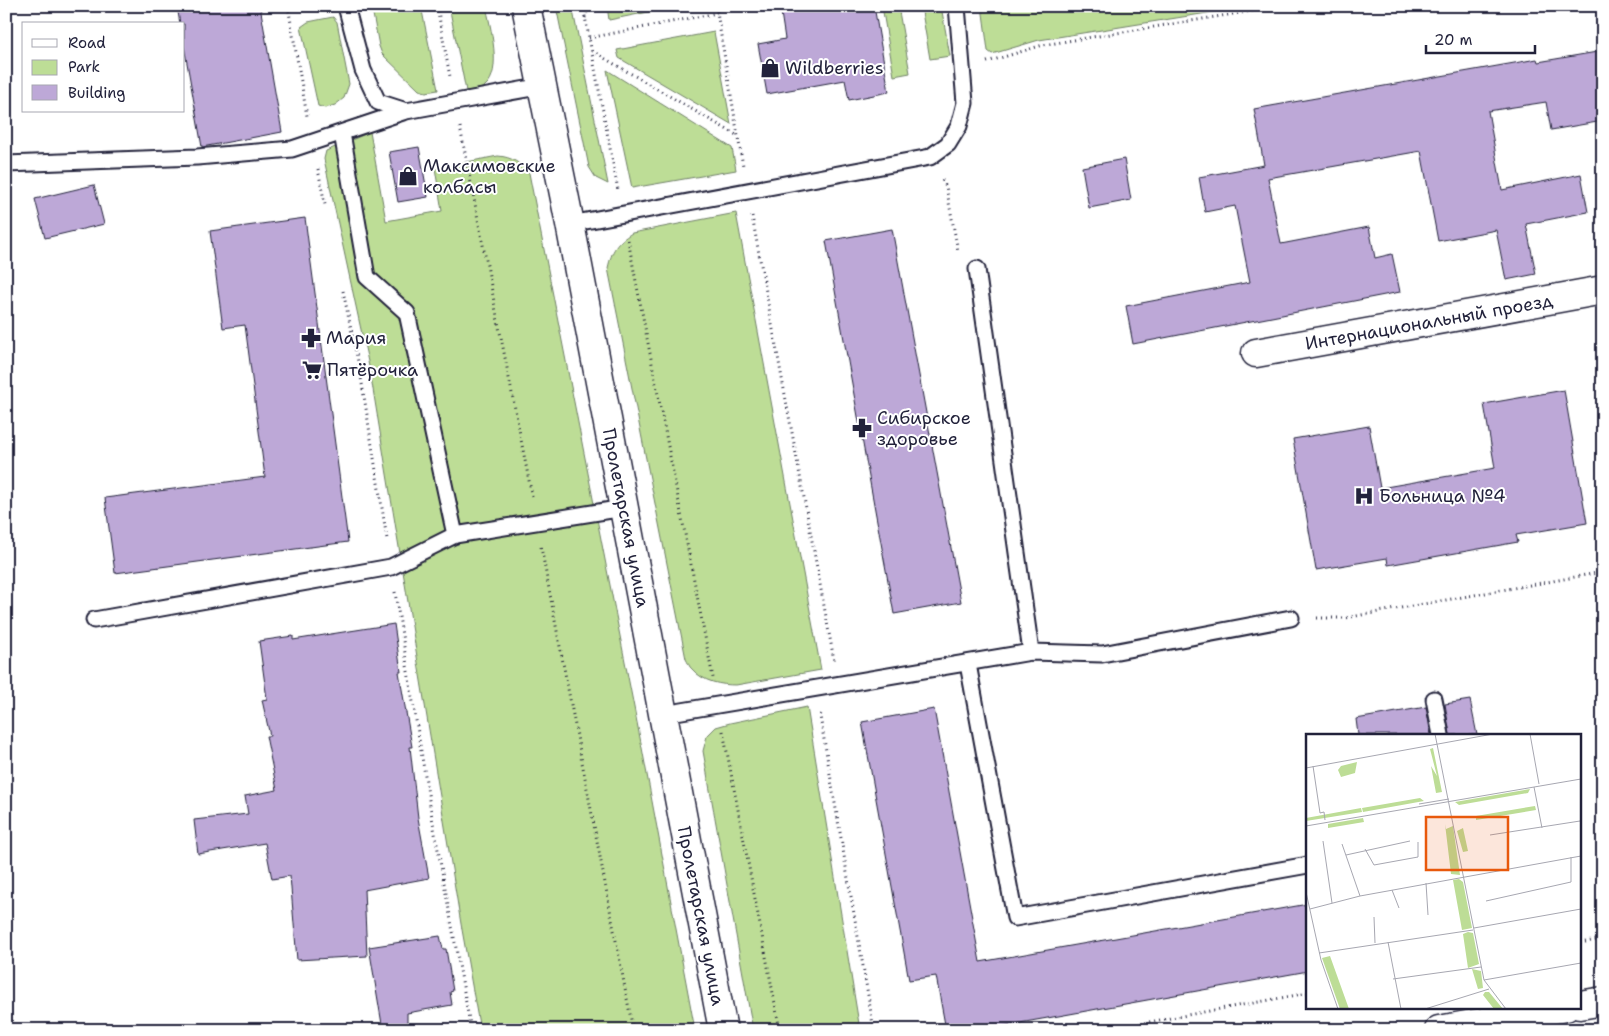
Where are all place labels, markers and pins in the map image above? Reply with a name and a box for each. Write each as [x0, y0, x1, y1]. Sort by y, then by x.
place label: Wildberries [785, 56, 884, 80]
shop icon: Wildberries [759, 57, 781, 79]
place label: Максимовские колбасы [423, 154, 556, 199]
shop icon: Максимовские колбасы [397, 165, 419, 187]
place label: Мария [326, 326, 386, 350]
pharmacy icon: Мария [300, 327, 322, 349]
place label: Пятёрочка [327, 358, 418, 382]
supermarket icon: Пятёрочка [301, 359, 323, 381]
place label: Сибирское здоровье [877, 406, 971, 451]
pharmacy icon: Сибирское здоровье [851, 417, 873, 439]
place label: Больница №4 [1379, 484, 1506, 508]
hospital icon: Больница №4 [1353, 485, 1375, 507]

